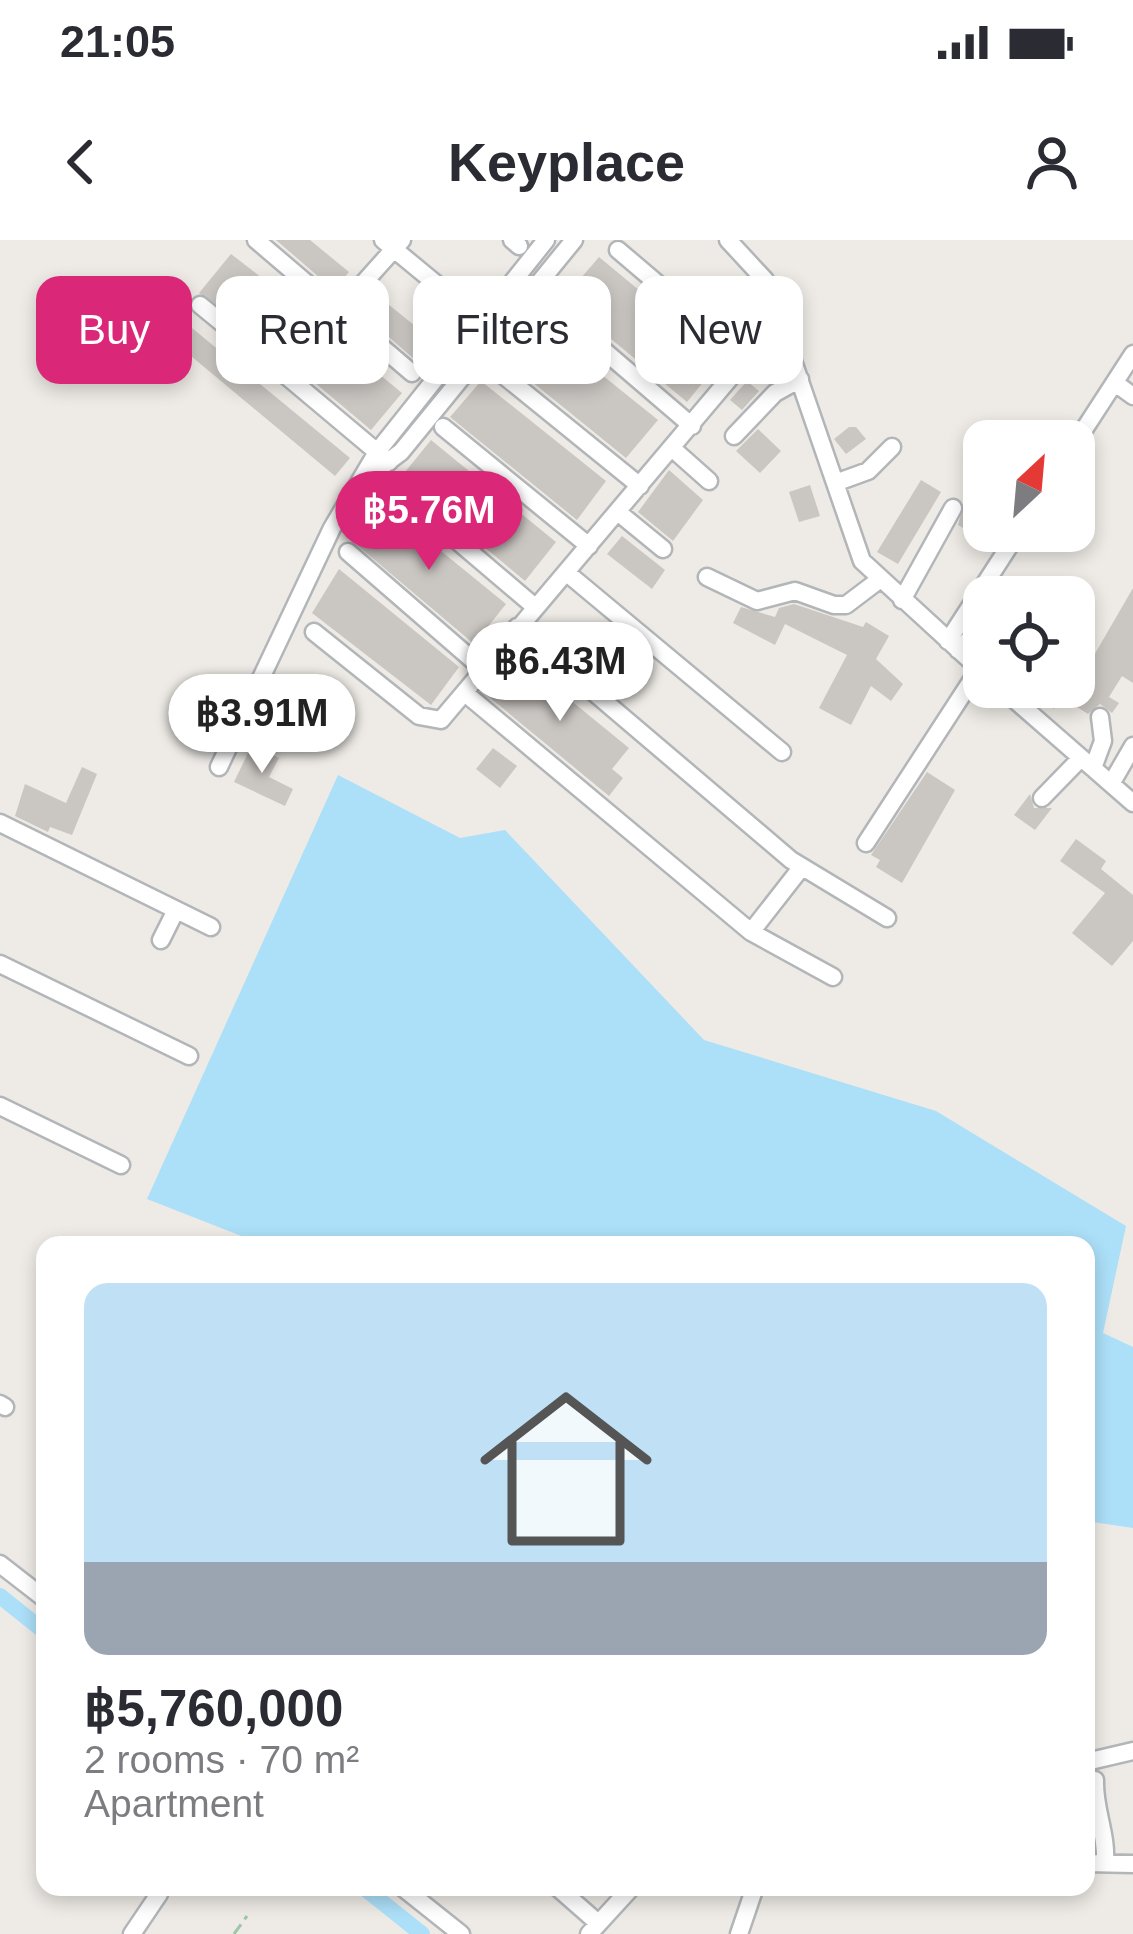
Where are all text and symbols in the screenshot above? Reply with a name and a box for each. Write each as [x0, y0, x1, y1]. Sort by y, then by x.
text: 21:05 [60, 16, 175, 67]
icon: back [48, 129, 114, 195]
icon: person [1019, 129, 1085, 195]
text: Keyplace [448, 132, 685, 192]
chip: Buy [36, 276, 192, 384]
chip: Rent [216, 276, 389, 384]
chip: Filters [413, 276, 611, 384]
chip: New [635, 276, 803, 384]
north arrow [963, 420, 1095, 552]
map controls [963, 420, 1095, 708]
pin: ฿5.76M [331, 471, 527, 573]
text: ฿5.76M [362, 488, 496, 531]
button: locate [963, 576, 1095, 708]
pin: ฿6.43M [462, 622, 658, 724]
text: ฿6.43M [493, 639, 627, 682]
pin: ฿3.91M [164, 674, 360, 776]
text: ฿3.91M [195, 691, 329, 734]
icon: home [458, 1361, 674, 1577]
text: ฿5,760,000 [84, 1680, 343, 1737]
text: 2 rooms · 70 m² [84, 1738, 359, 1781]
text: Apartment [84, 1782, 264, 1825]

